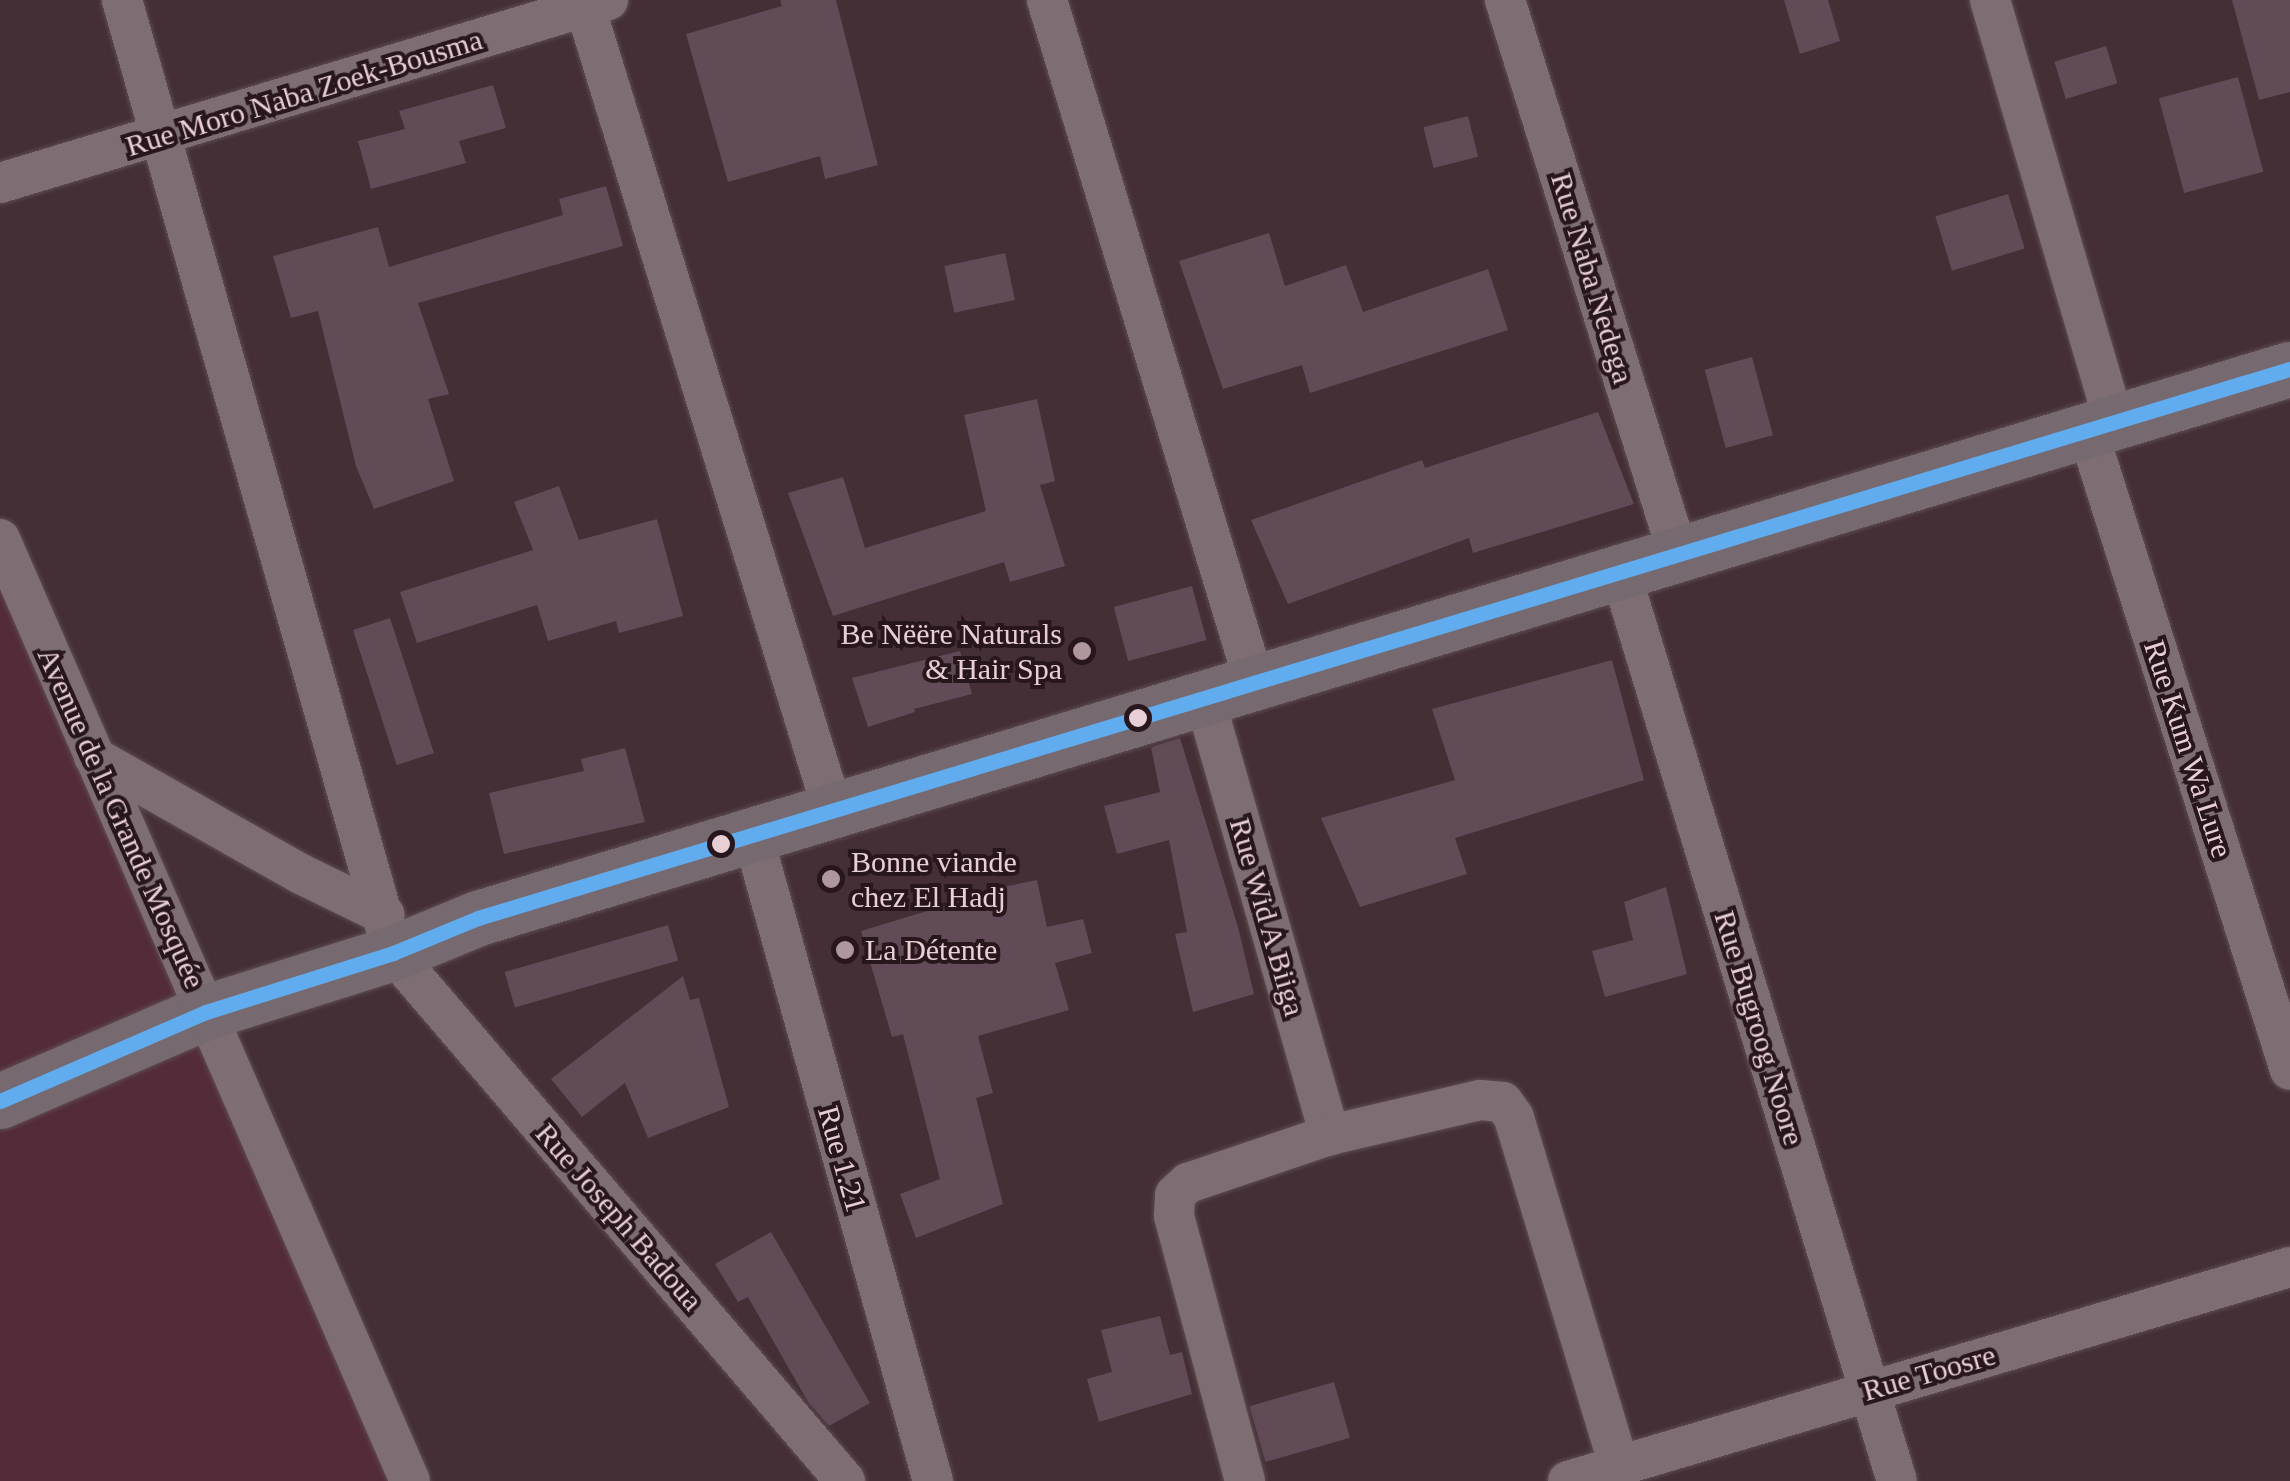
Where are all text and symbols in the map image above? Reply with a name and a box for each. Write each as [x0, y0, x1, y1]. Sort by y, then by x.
street label: Rue Moro Naba Zoek-Bousma [121, 22, 487, 164]
street label: Rue Naba Nedega [1543, 168, 1641, 388]
place label: Be Nëëre Naturals & Hair Spa [840, 616, 1062, 686]
street label: Rue Kum Wa Lure [2136, 636, 2240, 862]
marker: Be Nëëre Naturals & Hair Spa [1071, 640, 1093, 662]
street label: Avenue de la Grande Mosquée [29, 642, 213, 994]
unlabelled marker [1128, 708, 1148, 728]
street label: Rue Wid A Biiga [1221, 812, 1313, 1022]
unlabelled marker [711, 834, 731, 854]
place label: Bonne viande chez El Hadj [851, 844, 1017, 914]
marker: Bonne viande chez El Hadj [820, 868, 842, 890]
street label: Rue Bugroog Noore [1706, 906, 1812, 1150]
place label: La Détente [865, 932, 997, 968]
marker: La Détente [834, 939, 856, 961]
street label: Rue 1.21 [810, 1102, 874, 1216]
street label: Rue Joseph Badoua [528, 1116, 710, 1318]
street label: Rue Toosre [1858, 1337, 2000, 1409]

